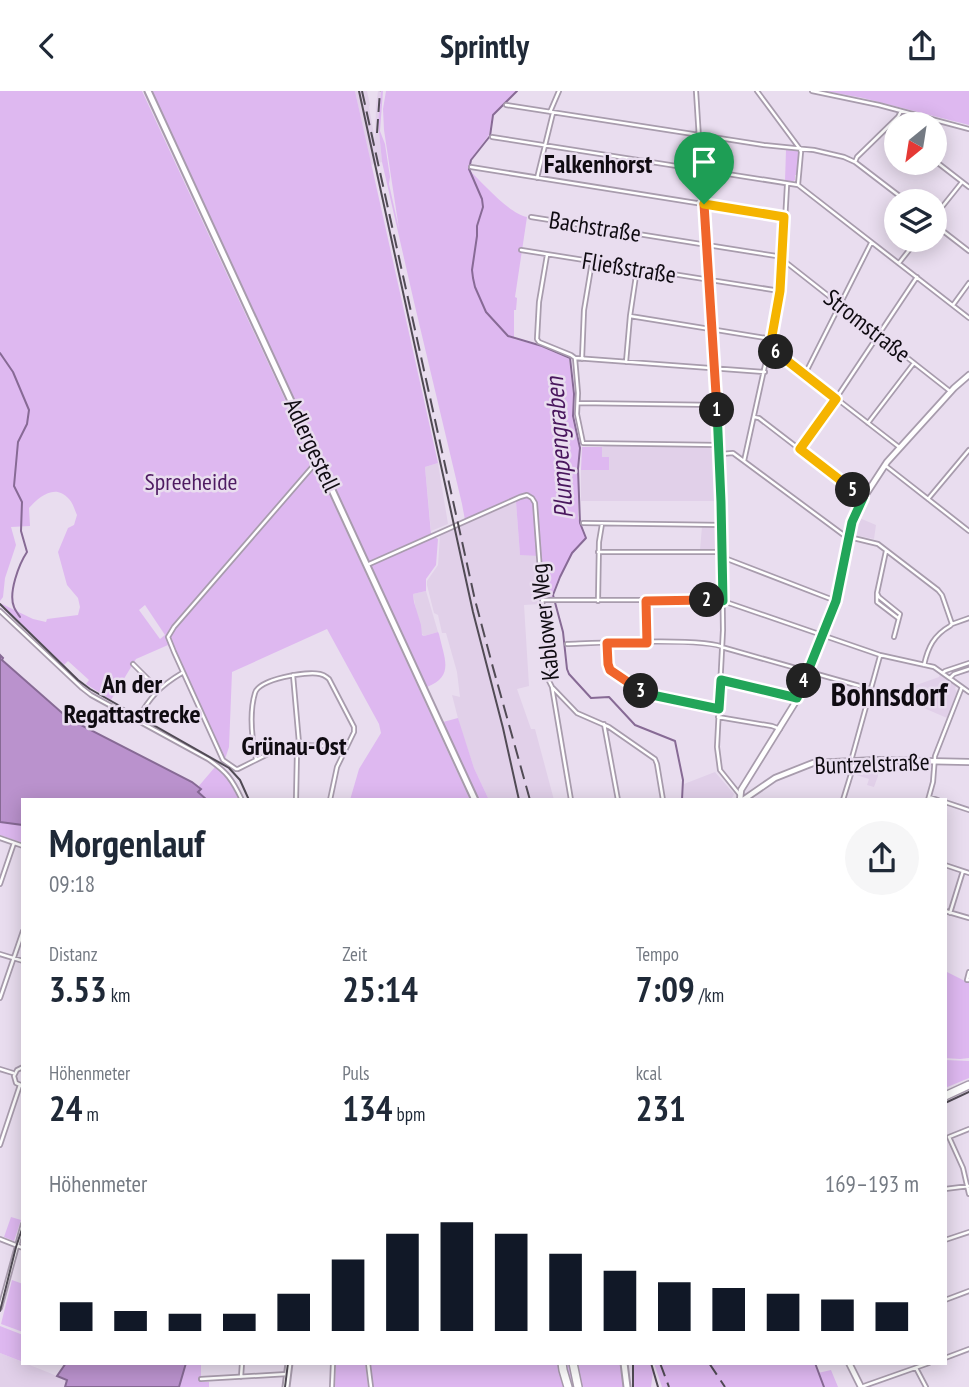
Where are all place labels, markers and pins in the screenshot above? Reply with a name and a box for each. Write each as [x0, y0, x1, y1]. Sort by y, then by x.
pin [674, 132, 734, 204]
pin: 6 [758, 335, 794, 369]
pin: 1 [700, 393, 734, 427]
pin: 5 [836, 473, 870, 507]
pin: 2 [690, 582, 724, 617]
pin: 4 [786, 663, 822, 699]
pin: 3 [624, 673, 658, 709]

